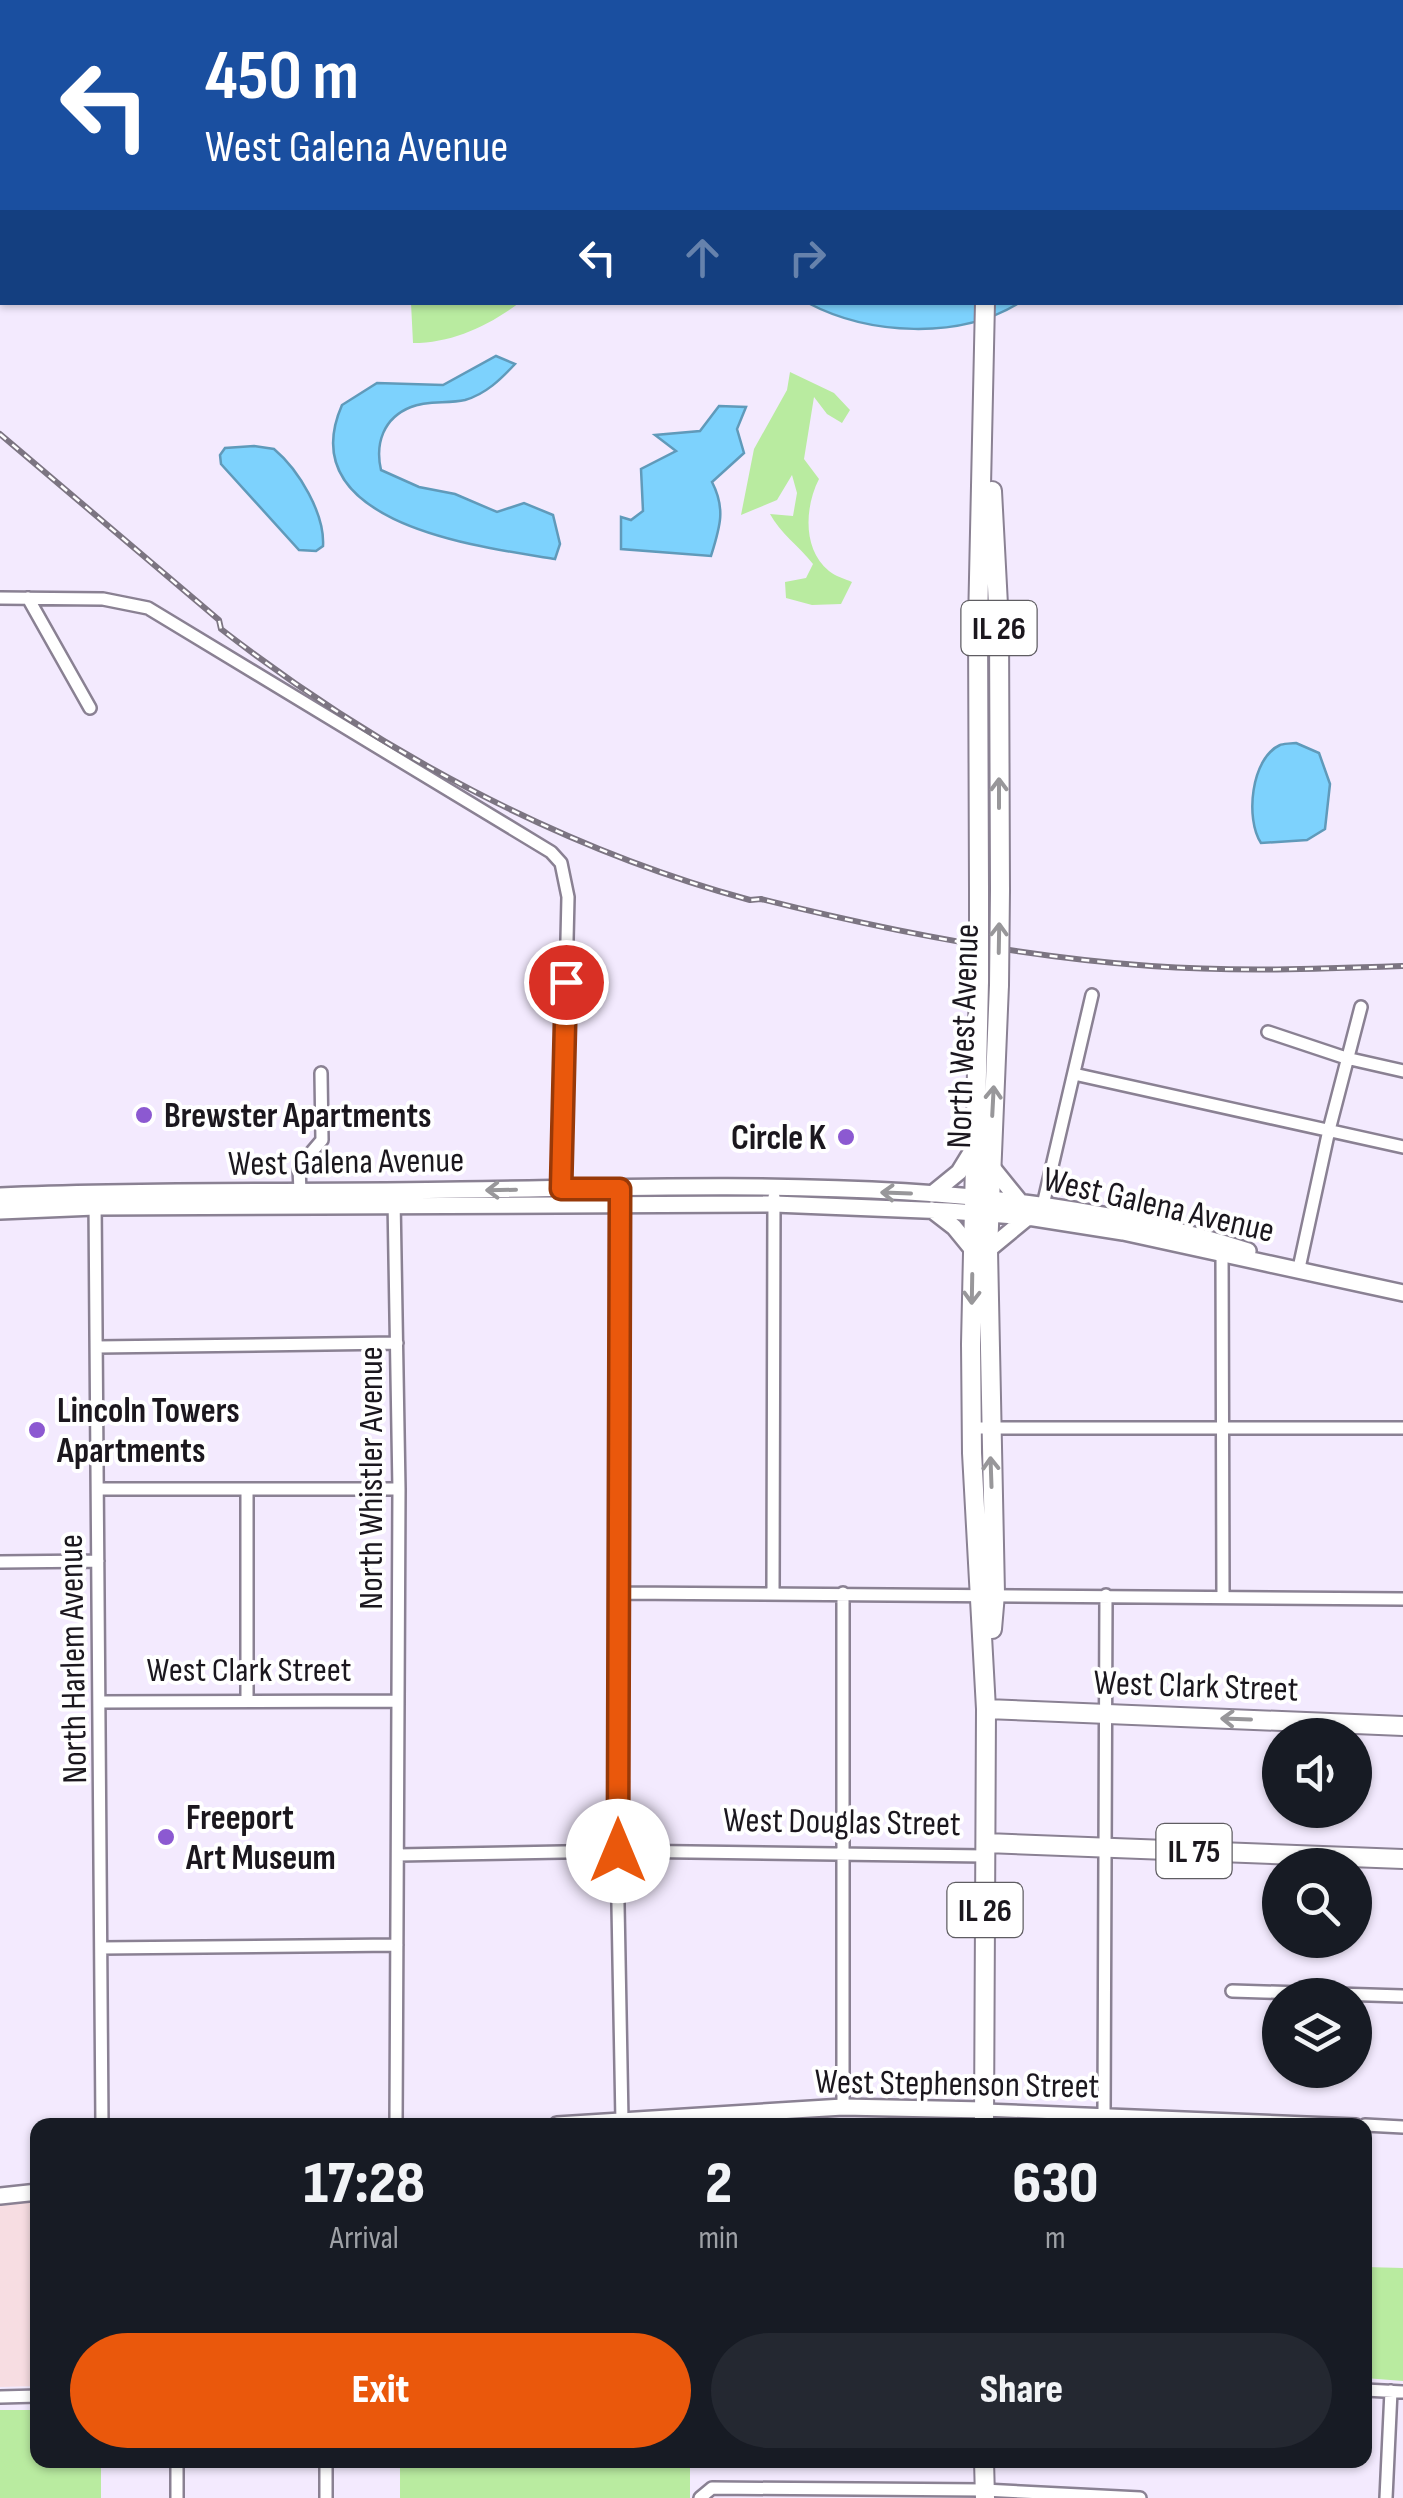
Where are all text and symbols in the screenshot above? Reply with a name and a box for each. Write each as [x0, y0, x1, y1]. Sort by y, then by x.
text: 450 m [205, 35, 359, 119]
icon: left [40, 40, 170, 170]
text: West Galena Avenue [205, 120, 508, 175]
icon: left [570, 230, 625, 285]
icon: ahead [675, 230, 730, 285]
icon: right [780, 230, 835, 285]
road number: IL 26 [962, 601, 1036, 655]
one-way arrow [990, 777, 1008, 810]
one-way arrow [990, 922, 1008, 954]
street label: North West Avenue [938, 923, 989, 1149]
pin [524, 940, 609, 1025]
icon: arrive [539, 955, 594, 1010]
one-way arrow [984, 1086, 1003, 1118]
place label: Brewster Apartments [164, 1095, 431, 1138]
marker: Brewster Apartments [133, 1104, 155, 1126]
place label: Circle K [731, 1117, 827, 1160]
marker: Circle K [835, 1126, 857, 1148]
street label: West Galena Avenue [228, 1139, 464, 1186]
street label: West Galena Avenue [1039, 1158, 1278, 1253]
one-way arrow [485, 1180, 518, 1200]
one-way arrow [880, 1183, 912, 1202]
one-way arrow [962, 1272, 981, 1304]
street label: North Whistler Avenue [350, 1346, 393, 1610]
place label: Lincoln Towers Apartments [56, 1390, 240, 1473]
marker: Lincoln Towers Apartments [26, 1419, 48, 1441]
one-way arrow [981, 1456, 1000, 1488]
street label: North Harlem Avenue [50, 1534, 97, 1784]
street label: West Clark Street [147, 1649, 351, 1692]
street label: West Clark Street [1093, 1661, 1299, 1712]
one-way arrow [1220, 1709, 1252, 1728]
map controls [1262, 1718, 1372, 2088]
button: sound [1262, 1718, 1372, 1828]
place label: Freeport Art Museum [185, 1797, 336, 1880]
position arrow [566, 1799, 670, 1903]
street label: West Douglas Street [723, 1799, 961, 1846]
road number: IL 75 [1156, 1824, 1232, 1878]
marker: Freeport Art Museum [155, 1826, 177, 1848]
button: search [1262, 1848, 1372, 1958]
road number: IL 26 [948, 1883, 1022, 1937]
button: layers [1262, 1978, 1372, 2088]
street label: West Stephenson Street [814, 2061, 1100, 2108]
text: 17:28 [303, 2148, 425, 2220]
text: 2 [705, 2148, 732, 2220]
text: 630 [1012, 2148, 1098, 2220]
text: Arrival [330, 2219, 399, 2258]
text: min [699, 2219, 739, 2258]
text: m [1045, 2219, 1066, 2258]
button: Exit [70, 2333, 691, 2448]
button: Share [711, 2333, 1332, 2448]

